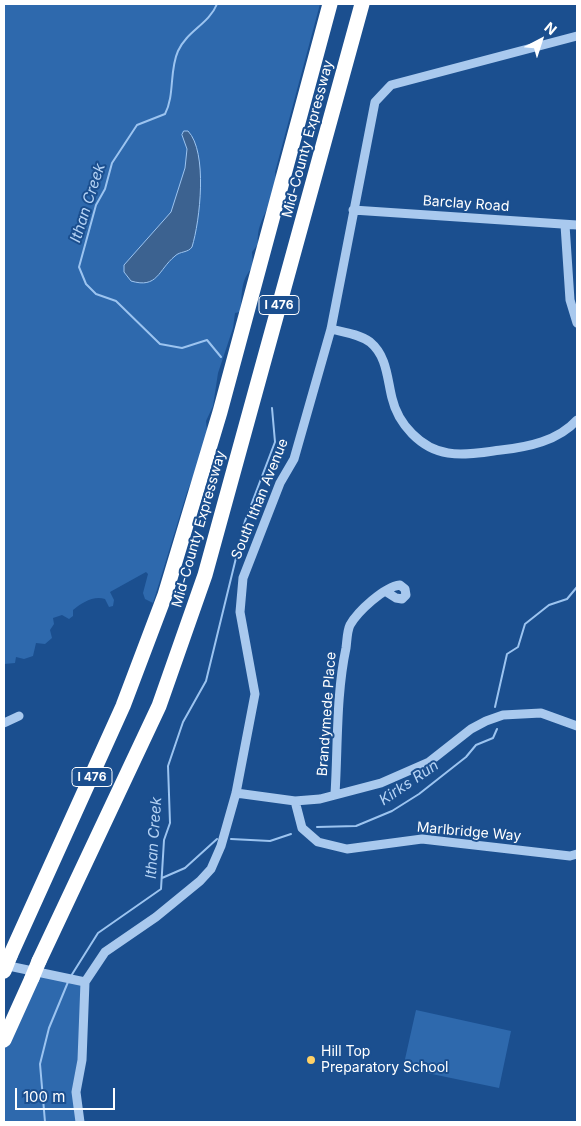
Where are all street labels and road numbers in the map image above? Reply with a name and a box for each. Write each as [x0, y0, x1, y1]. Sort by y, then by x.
street label: Mid-County Expressway [279, 58, 337, 220]
street label: Barclay Road [422, 193, 510, 215]
road number: I 476 [259, 296, 299, 314]
street label: South Ithan Avenue [228, 436, 292, 562]
street label: Mid-County Expressway [169, 449, 229, 609]
street label: Brandymede Place [314, 651, 340, 777]
road number: I 476 [72, 768, 112, 786]
street label: Marlbridge Way [416, 819, 522, 845]

